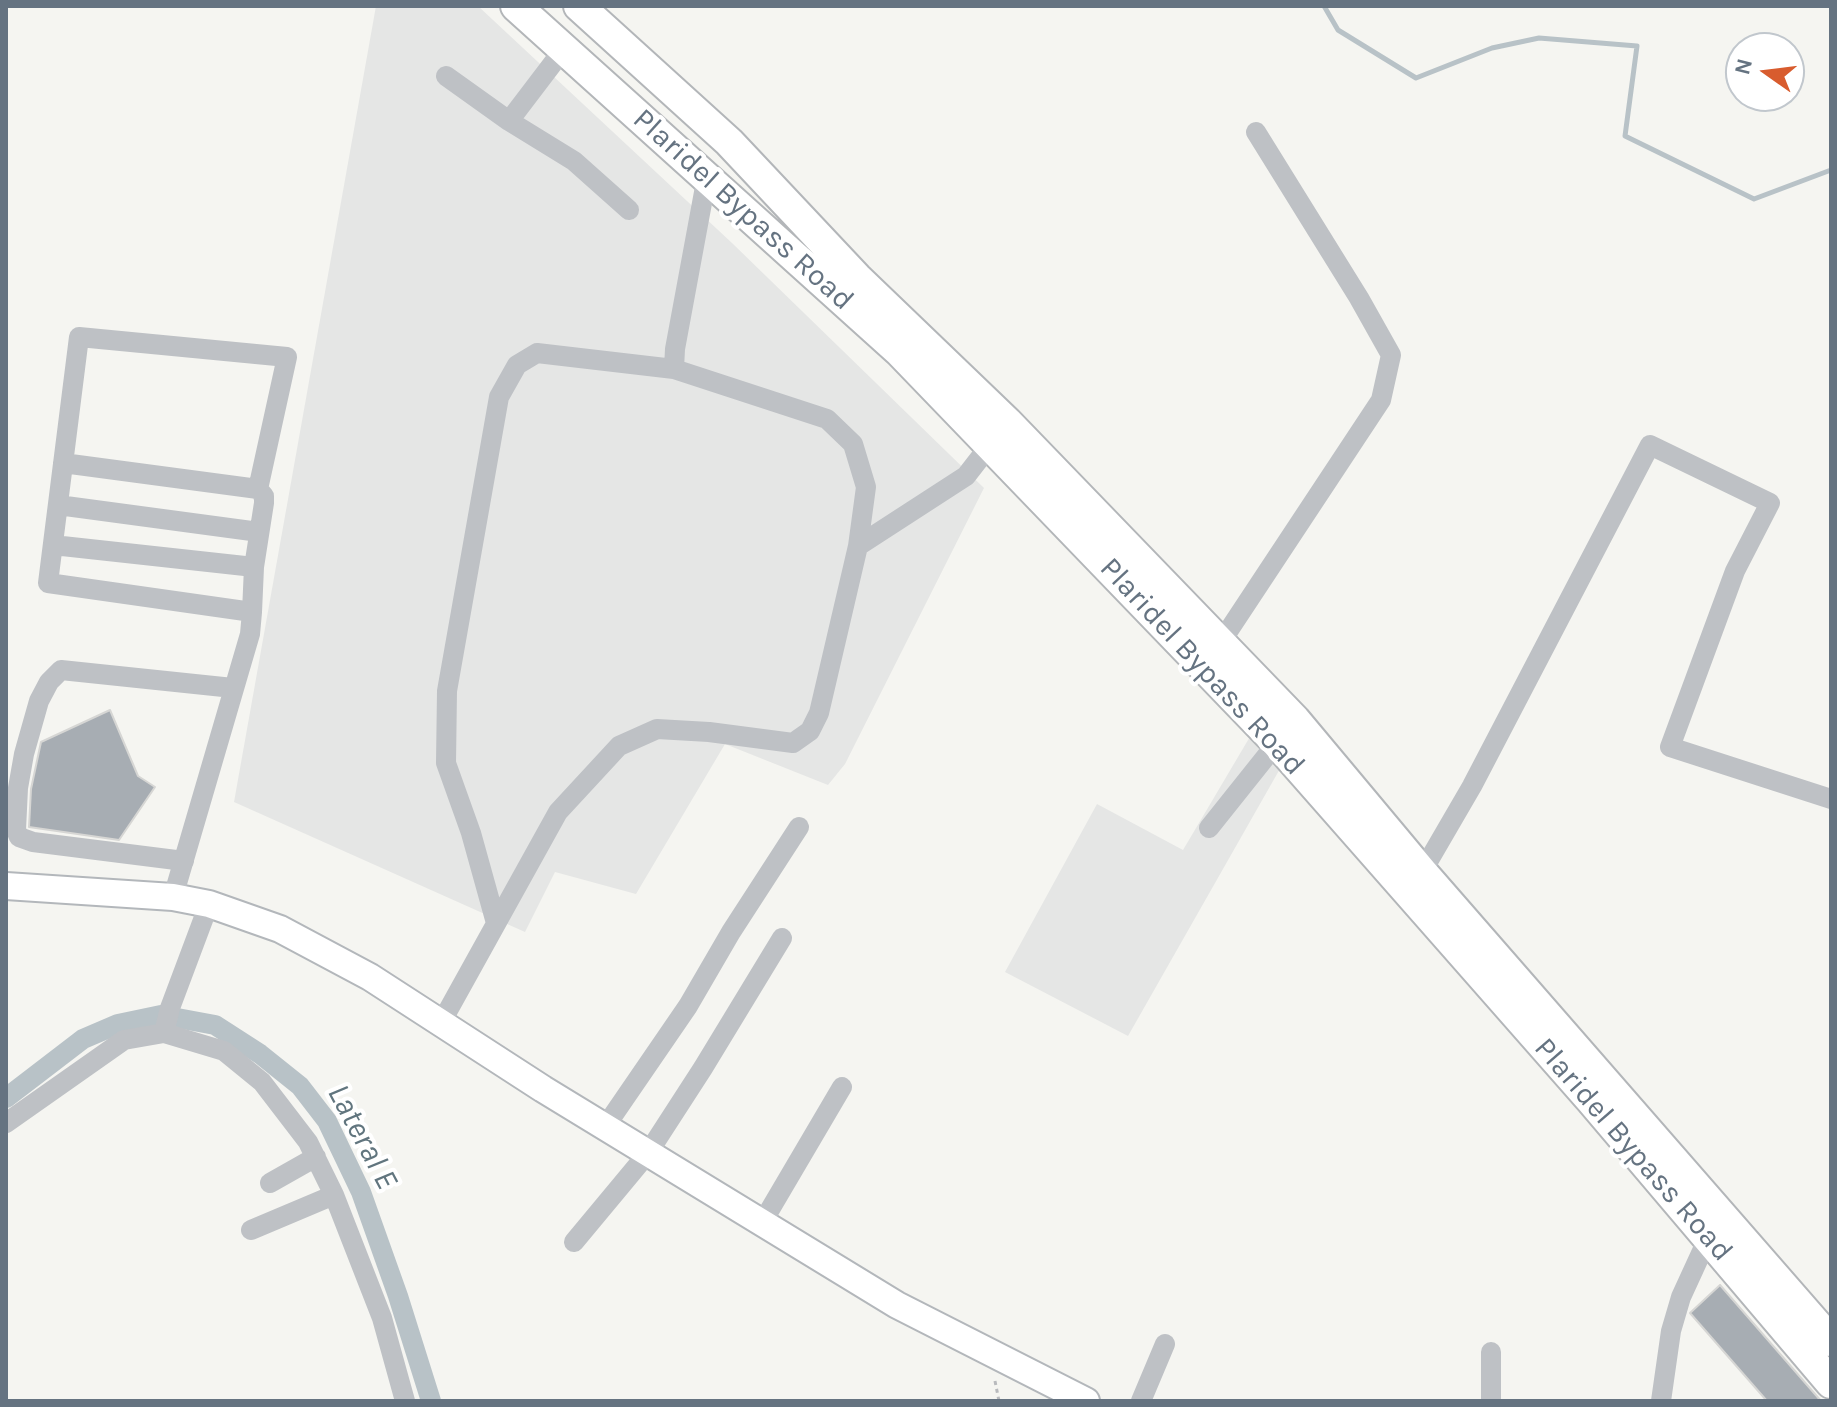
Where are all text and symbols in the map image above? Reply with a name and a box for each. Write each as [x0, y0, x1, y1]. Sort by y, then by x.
north arrow [1725, 32, 1805, 112]
text: N [1729, 56, 1758, 77]
street label: Plaridel Bypass Road [625, 101, 861, 319]
street label: Plaridel Bypass Road [1092, 551, 1312, 783]
street label: Plaridel Bypass Road [1526, 1031, 1740, 1269]
water label: Lateral E [318, 1078, 406, 1196]

